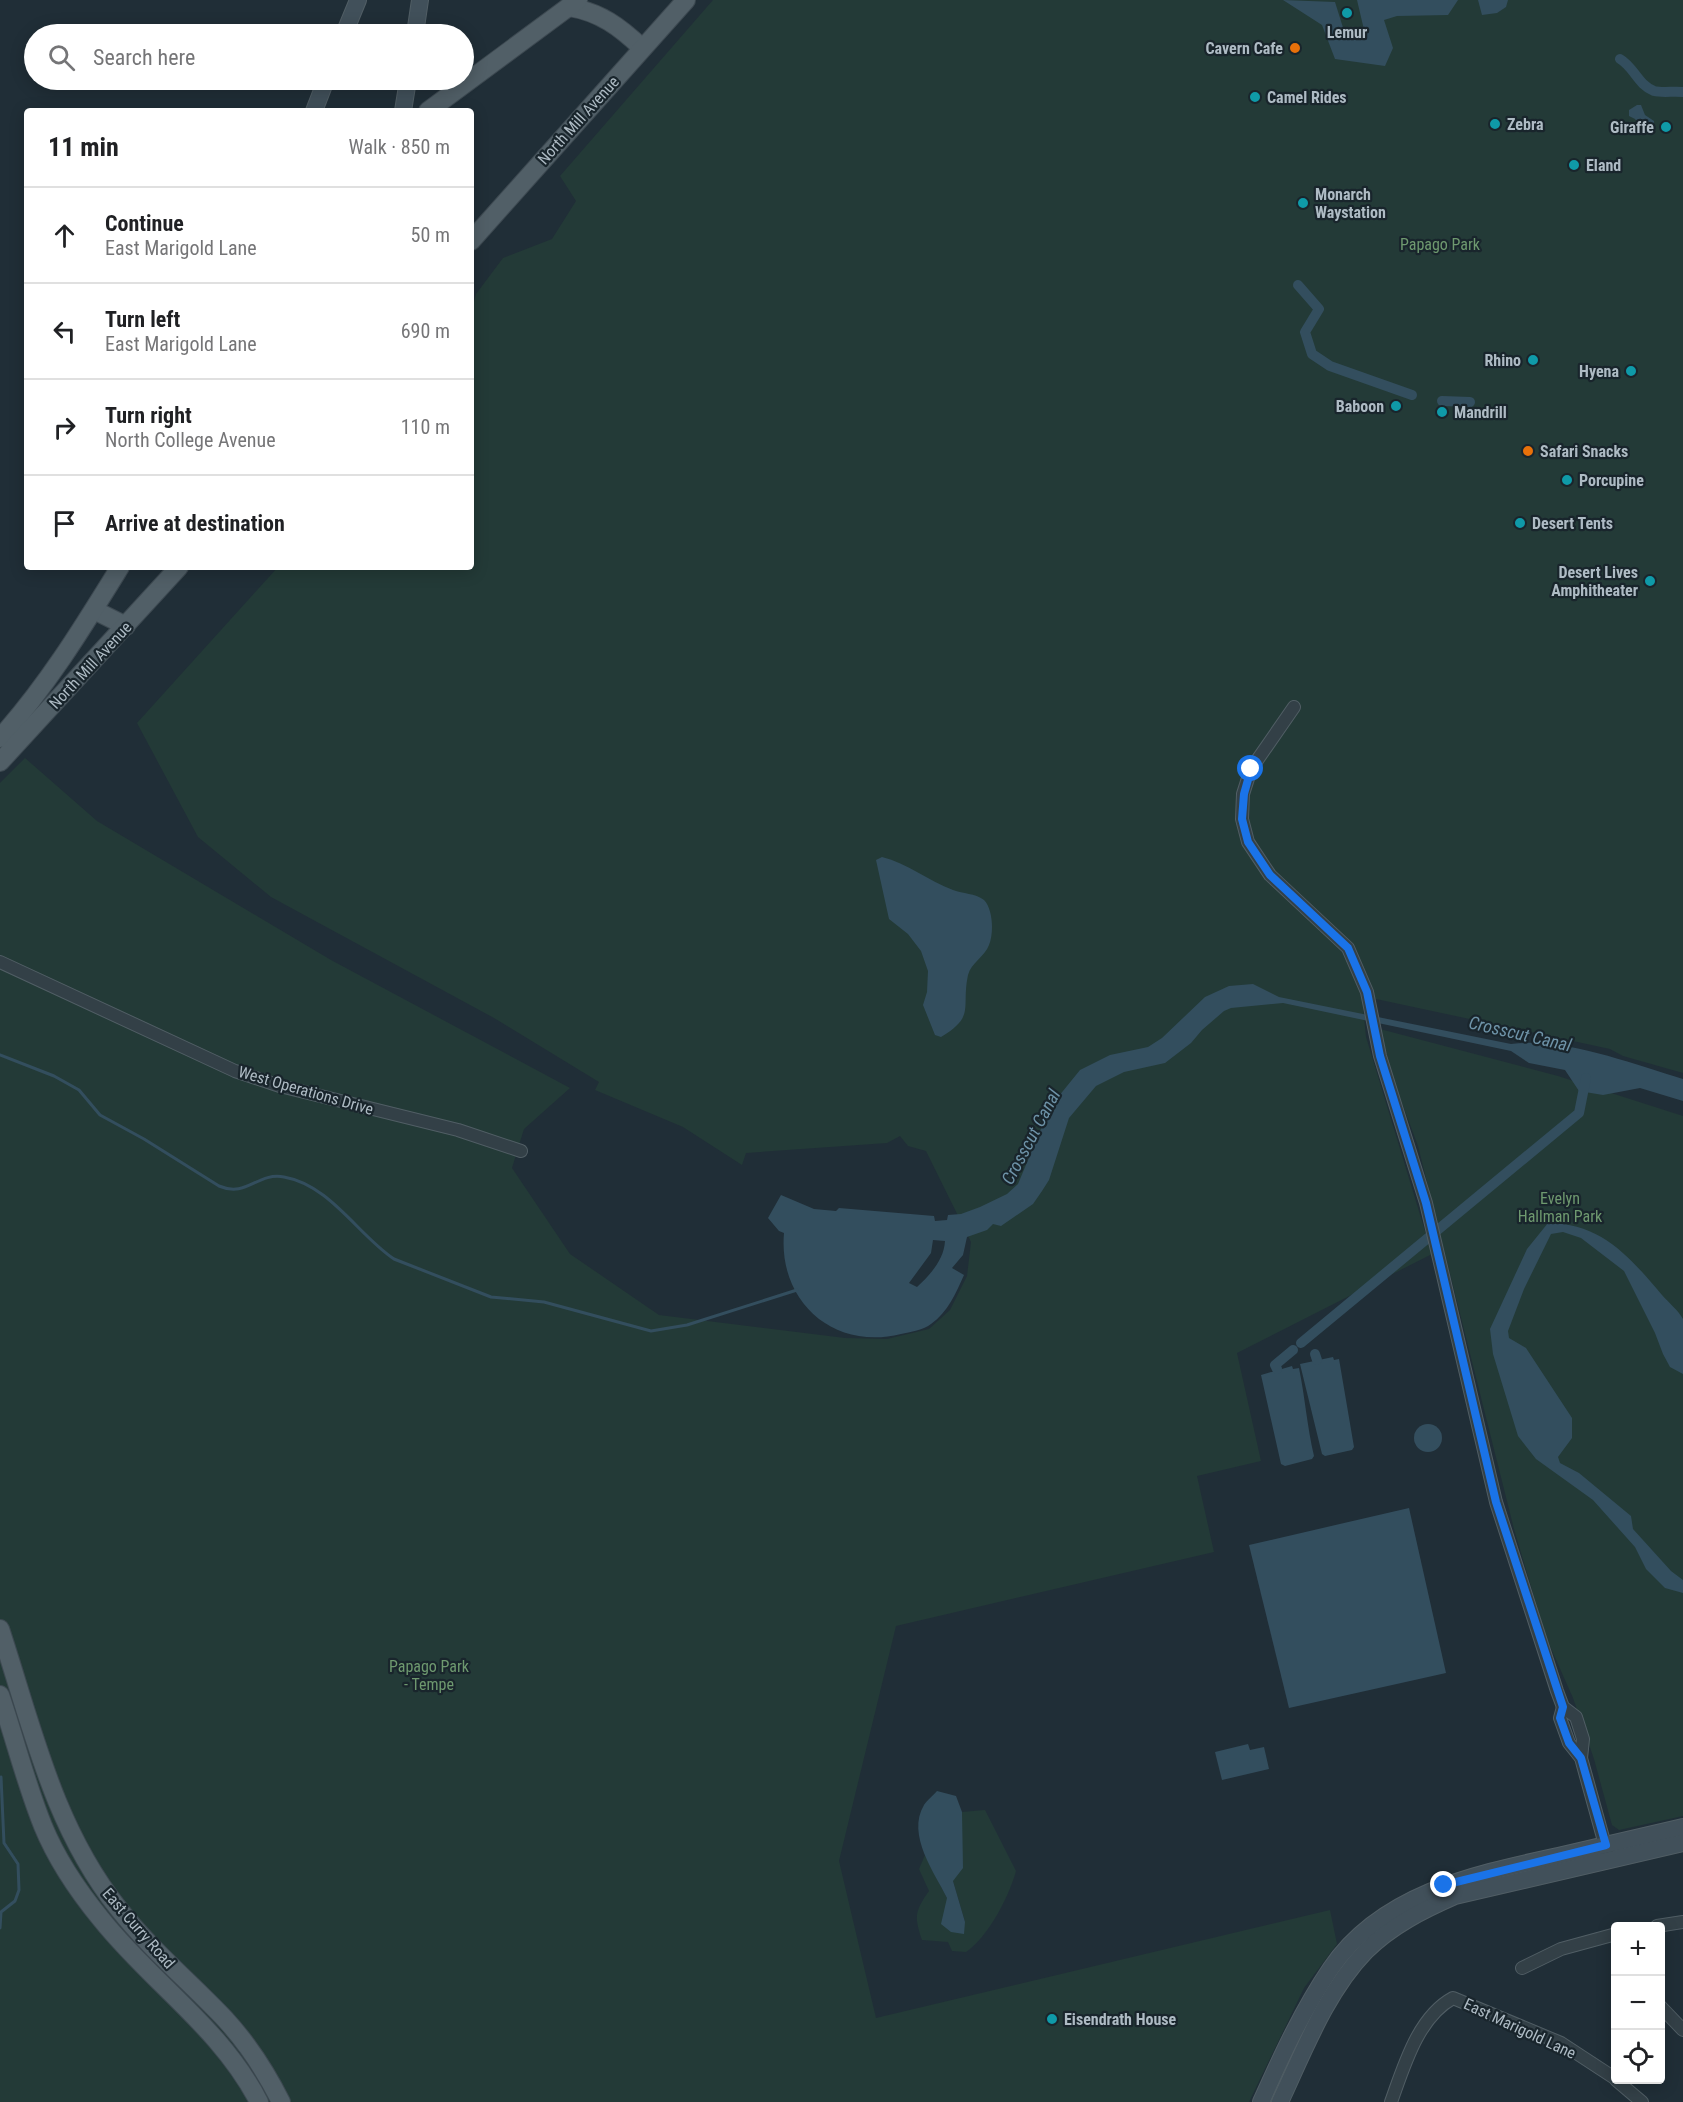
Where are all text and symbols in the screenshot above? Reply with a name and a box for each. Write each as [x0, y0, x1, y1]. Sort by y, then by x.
marker: Lemur [1340, 6, 1354, 20]
place label: Lemur [1327, 23, 1367, 42]
search box [24, 24, 474, 90]
place label: Cavern Cafe [1206, 39, 1283, 58]
icon: search [45, 41, 78, 74]
marker: Cavern Cafe [1288, 41, 1302, 55]
text: Search here [93, 45, 195, 70]
street label: North Mill Avenue [534, 72, 623, 168]
place label: Camel Rides [1267, 88, 1347, 107]
marker: Camel Rides [1248, 90, 1262, 104]
place label: Zebra [1507, 115, 1544, 134]
marker: Zebra [1488, 117, 1502, 131]
place label: Giraffe [1610, 118, 1654, 137]
marker: Giraffe [1659, 120, 1673, 134]
text: 11 min [48, 132, 119, 162]
text: Walk · 850 m [349, 135, 450, 159]
place label: Eland [1586, 156, 1621, 175]
marker: Eland [1567, 158, 1581, 172]
place label: Monarch Waystation [1315, 185, 1386, 222]
marker: Monarch Waystation [1296, 196, 1310, 210]
text: Continue [105, 211, 184, 236]
icon: ahead [48, 219, 81, 252]
text: 50 m [411, 223, 450, 247]
park label: Papago Park [1400, 235, 1481, 254]
text: East Marigold Lane [105, 236, 257, 260]
text: Turn left [105, 307, 180, 332]
icon: left [48, 315, 81, 348]
text: 690 m [401, 319, 450, 343]
text: East Marigold Lane [105, 332, 257, 356]
place label: Rhino [1484, 351, 1521, 370]
marker: Rhino [1526, 353, 1540, 367]
place label: Hyena [1579, 362, 1619, 381]
marker: Hyena [1624, 364, 1638, 378]
place label: Baboon [1336, 397, 1384, 416]
marker: Baboon [1389, 399, 1403, 413]
text: Turn right [105, 403, 192, 428]
place label: Mandrill [1454, 403, 1507, 422]
marker: Mandrill [1435, 405, 1449, 419]
icon: right [48, 411, 81, 444]
text: 110 m [401, 415, 450, 439]
text: North College Avenue [105, 428, 276, 452]
place label: Safari Snacks [1540, 442, 1628, 461]
marker: Safari Snacks [1521, 444, 1535, 458]
place label: Porcupine [1579, 471, 1644, 490]
marker: Porcupine [1560, 473, 1574, 487]
icon: arrive [48, 507, 81, 540]
text: Arrive at destination [105, 511, 285, 536]
place label: Desert Tents [1532, 514, 1613, 533]
marker: Desert Tents [1513, 516, 1527, 530]
place label: Desert Lives Amphitheater [1551, 563, 1638, 600]
marker: Desert Lives Amphitheater [1643, 574, 1657, 588]
street label: North Mill Avenue [45, 618, 136, 713]
route start [1237, 755, 1263, 781]
water label: Crosscut Canal [1467, 1012, 1574, 1056]
street label: West Operations Drive [236, 1062, 376, 1119]
water label: Crosscut Canal [997, 1085, 1065, 1188]
park label: Evelyn Hallman Park [1518, 1189, 1603, 1226]
park label: Papago Park - Tempe [389, 1657, 470, 1694]
route end [1430, 1871, 1456, 1897]
street label: East Curry Road [98, 1884, 179, 1972]
map controls [1611, 1922, 1665, 2084]
button: + [1611, 1922, 1665, 1976]
button: − [1611, 1976, 1665, 2030]
street label: East Marigold Lane [1461, 1994, 1579, 2063]
place label: Eisendrath House [1064, 2010, 1177, 2029]
marker: Eisendrath House [1045, 2012, 1059, 2026]
button: locate [1611, 2030, 1665, 2084]

